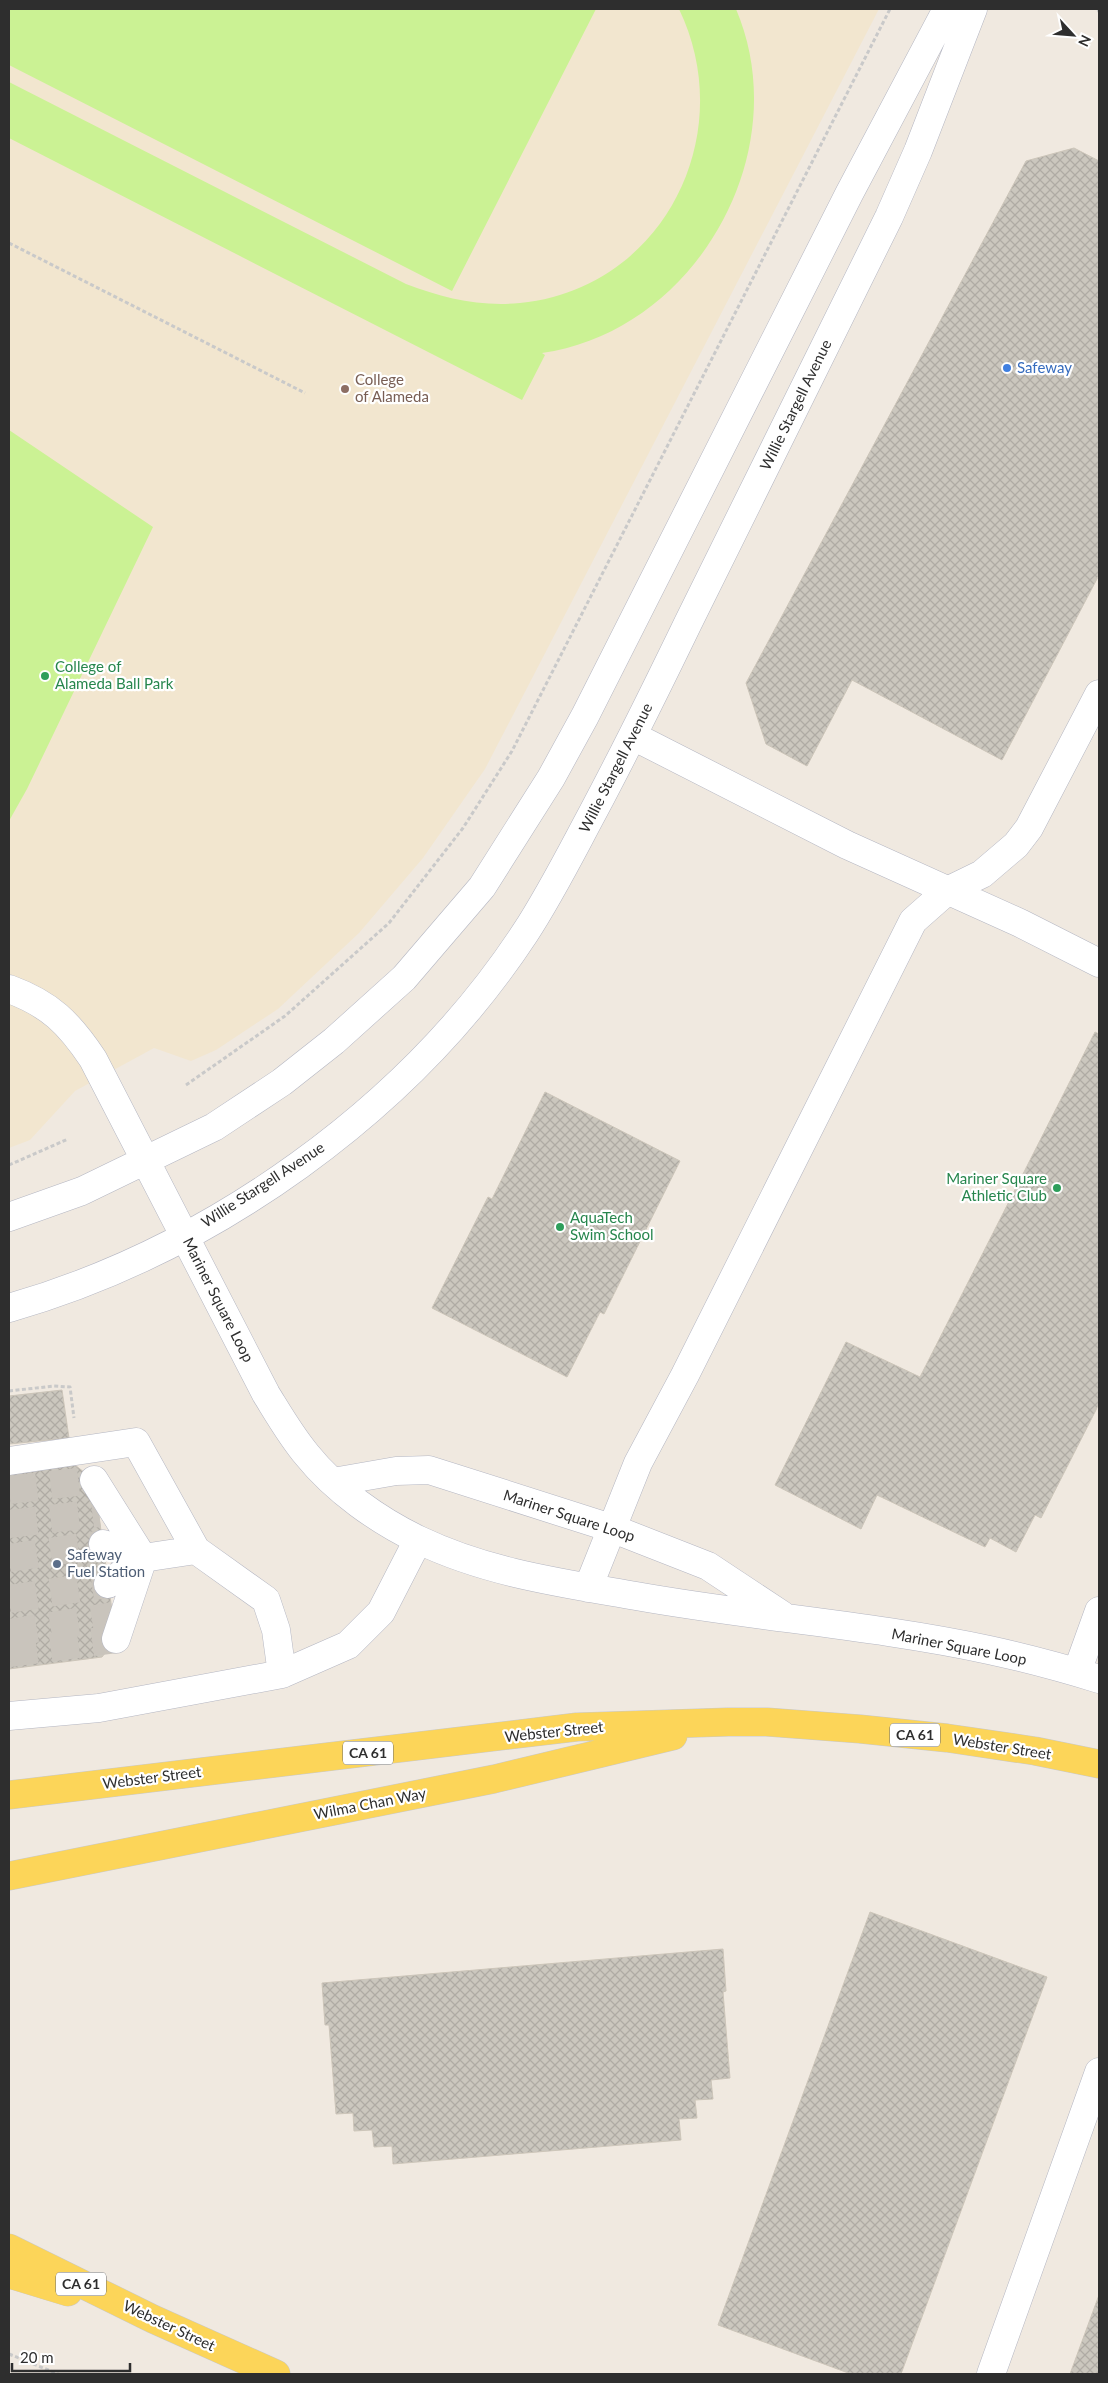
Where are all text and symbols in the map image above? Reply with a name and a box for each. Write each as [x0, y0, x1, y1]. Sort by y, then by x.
north arrow [1048, 10, 1098, 60]
text: N [1075, 32, 1095, 49]
street label: Willie Stargell Avenue [756, 336, 835, 473]
place label: Safeway [1017, 358, 1072, 376]
marker: Safeway [1001, 362, 1013, 374]
place label: College of Alameda [355, 370, 429, 405]
marker: College of Alameda [339, 383, 351, 395]
place label: College of Alameda Ball Park [55, 657, 174, 692]
marker: College of Alameda Ball Park [39, 670, 51, 682]
street label: Willie Stargell Avenue [575, 700, 656, 835]
street label: Willie Stargell Avenue [198, 1138, 327, 1231]
place label: Mariner Square Athletic Club [946, 1169, 1047, 1204]
marker: Mariner Square Athletic Club [1051, 1182, 1063, 1194]
place label: AquaTech Swim School [570, 1208, 654, 1243]
marker: AquaTech Swim School [554, 1221, 566, 1233]
street label: Mariner Square Loop [180, 1234, 258, 1365]
street label: Mariner Square Loop [501, 1485, 637, 1545]
place label: Safeway Fuel Station [67, 1545, 145, 1580]
marker: Safeway Fuel Station [51, 1558, 63, 1570]
street label: Mariner Square Loop [890, 1624, 1028, 1668]
street label: Webster Street [504, 1717, 605, 1745]
road number: CA 61 [890, 1724, 940, 1746]
street label: Webster Street [952, 1729, 1053, 1763]
road number: CA 61 [343, 1742, 393, 1765]
street label: Webster Street [102, 1762, 203, 1792]
street label: Wilma Chan Way [312, 1783, 428, 1823]
road number: CA 61 [56, 2272, 106, 2296]
street label: Webster Street [121, 2296, 219, 2354]
scale bar [12, 2340, 130, 2372]
text: 20 m [20, 2348, 54, 2366]

